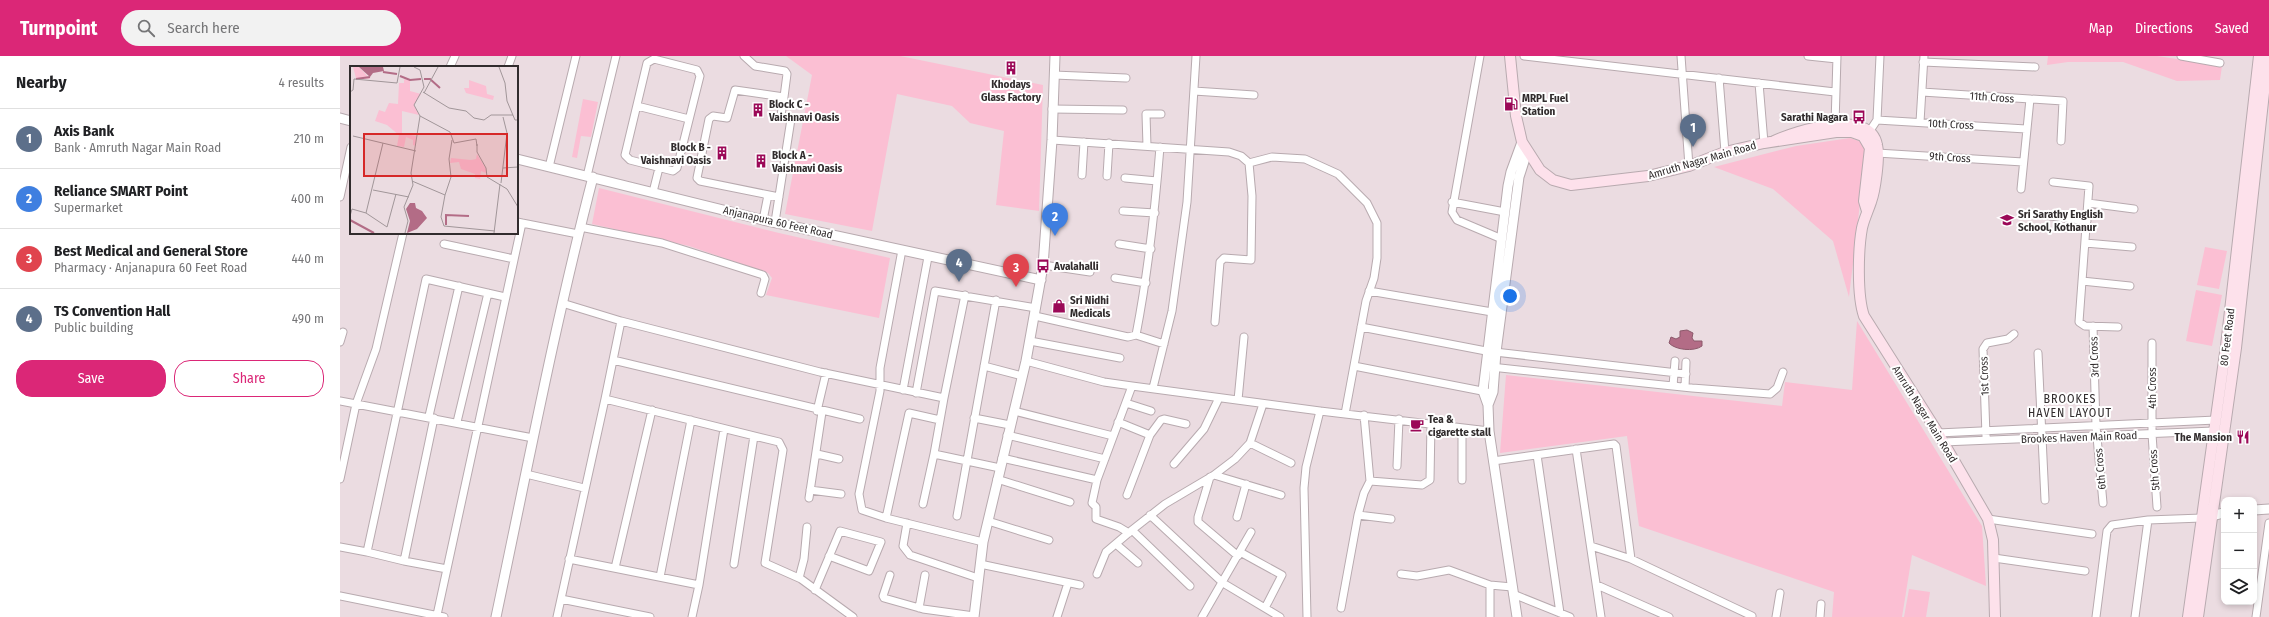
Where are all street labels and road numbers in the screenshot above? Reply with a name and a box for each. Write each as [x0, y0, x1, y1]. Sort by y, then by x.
street label: 11th Cross [1969, 89, 2015, 106]
street label: 10th Cross [1928, 117, 1975, 132]
street label: Amruth Nagar Main Road [1647, 139, 1758, 182]
street label: 9th Cross [1929, 150, 1971, 165]
street label: Anjanapura 60 Feet Road [722, 204, 834, 241]
street label: 80 Feet Road [2218, 307, 2237, 367]
street label: 3rd Cross [2087, 336, 2102, 378]
street label: 1st Cross [1977, 356, 1992, 396]
street label: Amruth Nagar Main Road [1889, 363, 1960, 465]
street label: 4th Cross [2146, 367, 2159, 409]
street label: Brookes Haven Main Road [2021, 429, 2138, 446]
street label: 6th Cross [2092, 447, 2109, 490]
street label: 5th Cross [2147, 449, 2162, 491]

